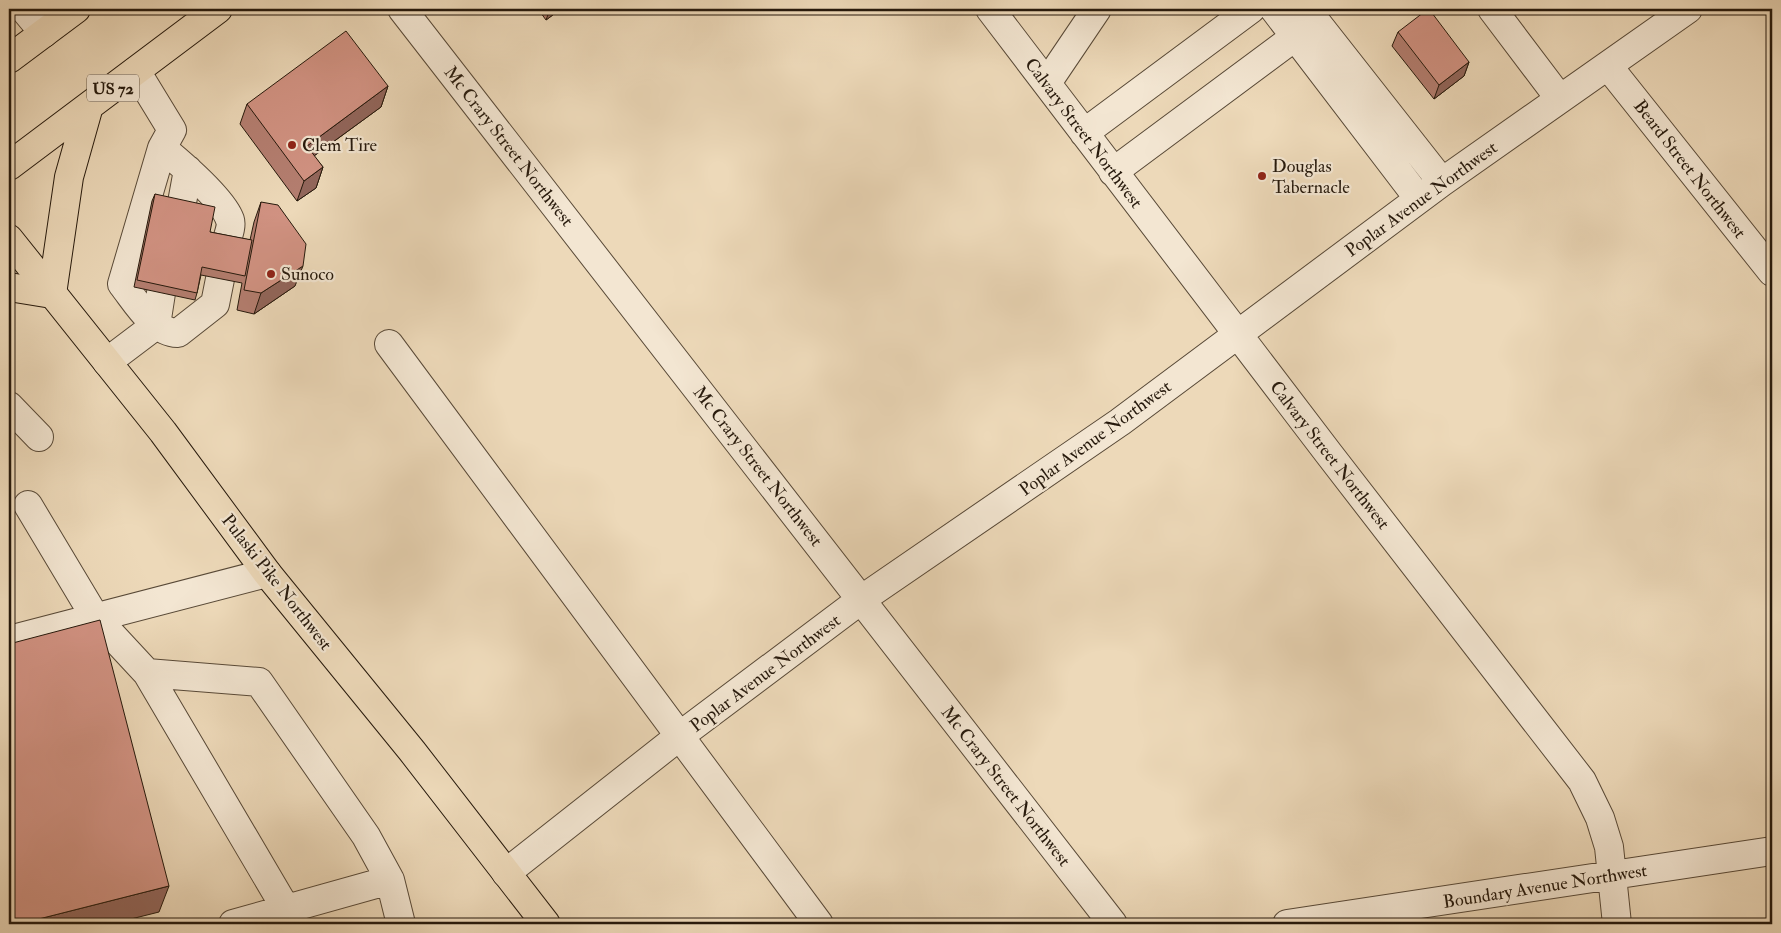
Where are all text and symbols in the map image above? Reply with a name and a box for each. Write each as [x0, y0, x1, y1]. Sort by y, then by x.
street label: Calvary Street Northwest [1020, 54, 1148, 213]
street label: Mc Crary Street Northwest [439, 61, 579, 231]
road number: US 72 [87, 75, 139, 102]
street label: Beard Street Northwest [1628, 95, 1751, 243]
place label: Clem Tire [302, 134, 378, 157]
street label: Poplar Avenue Northwest [1341, 136, 1502, 262]
marker: Clem Tire [286, 139, 298, 151]
place label: Douglas Tabernacle [1272, 155, 1350, 199]
marker: Douglas Tabernacle [1256, 170, 1268, 182]
place label: Sunoco [281, 263, 334, 286]
marker: Sunoco [265, 268, 277, 280]
street label: Poplar Avenue Northwest [1015, 375, 1176, 501]
street label: Calvary Street Northwest [1264, 376, 1395, 534]
street label: Mc Crary Street Northwest [688, 381, 828, 551]
street label: Pulaski Pike Northwest [216, 510, 337, 655]
street label: Poplar Avenue Northwest [685, 609, 845, 738]
street label: Mc Crary Street Northwest [936, 701, 1076, 871]
street label: Boundary Avenue Northwest [1441, 859, 1649, 914]

